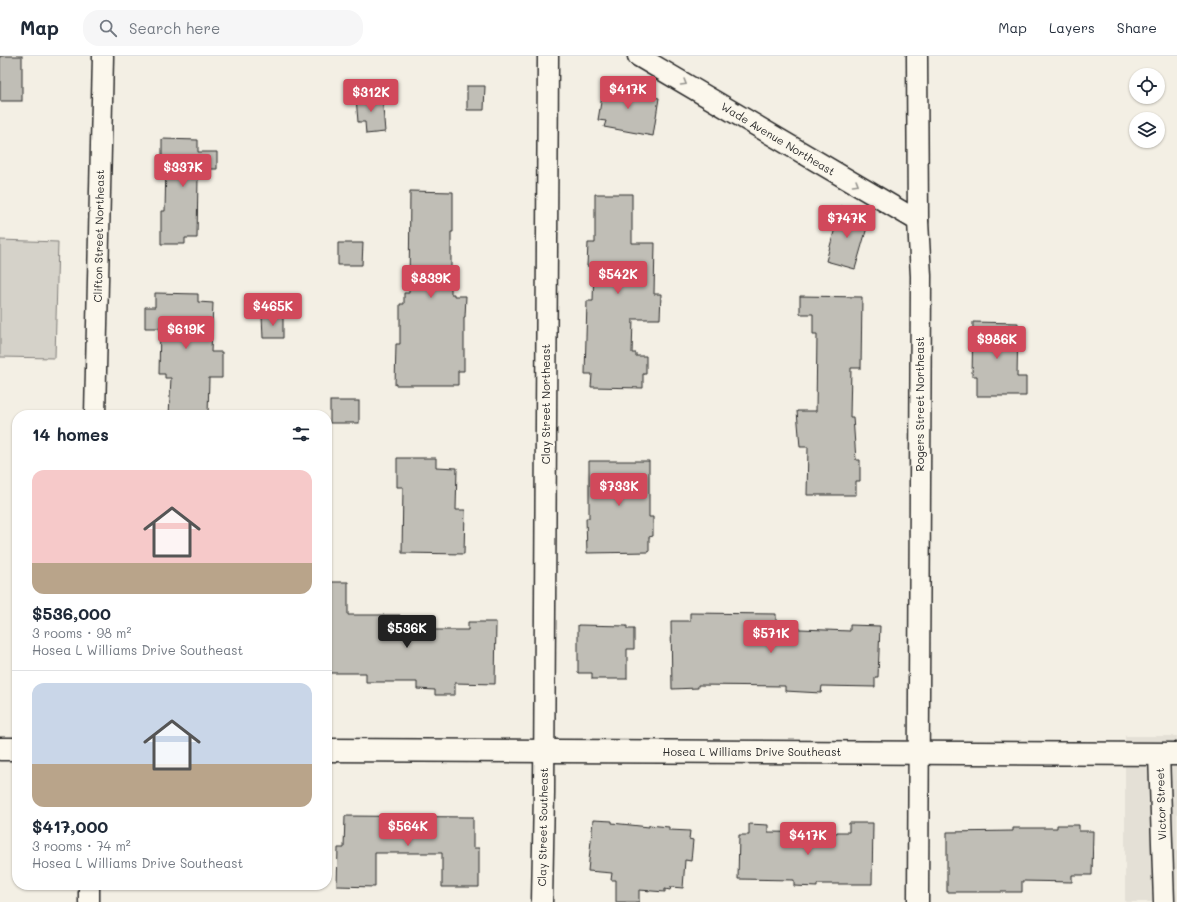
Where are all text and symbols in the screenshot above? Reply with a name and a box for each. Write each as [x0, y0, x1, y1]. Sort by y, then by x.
search box [83, 10, 363, 46]
text: Map [20, 15, 59, 40]
icon: search [97, 17, 119, 39]
text: Search here [129, 18, 220, 38]
text: Map [998, 18, 1027, 37]
text: Layers [1049, 18, 1095, 37]
text: Share [1117, 18, 1157, 37]
map controls [1129, 68, 1165, 148]
button: locate [1129, 68, 1165, 104]
pin: $417K [600, 76, 656, 110]
one-way arrow [680, 78, 687, 85]
pin: $312K [343, 79, 399, 113]
text: $417K [609, 80, 647, 97]
text: $312K [352, 83, 390, 100]
street label: Wade Avenue Northeast [718, 99, 838, 179]
button: layers [1129, 112, 1165, 148]
pin: $337K [155, 154, 211, 188]
text: $337K [163, 158, 203, 175]
street label: Clifton Street Northeast [90, 169, 107, 303]
one-way arrow [852, 180, 859, 187]
pin: $747K [819, 205, 875, 239]
text: $747K [827, 209, 867, 226]
pin: $542K [590, 261, 646, 295]
pin: $839K [403, 265, 459, 299]
text: $542K [598, 265, 638, 282]
text: $839K [411, 269, 451, 286]
pin: $465K [245, 293, 301, 327]
text: $465K [253, 297, 293, 314]
pin: $619K [158, 316, 214, 350]
text: $619K [167, 320, 205, 337]
pin: $986K [969, 326, 1025, 360]
text: $986K [977, 330, 1017, 347]
street label: Rogers Street Northeast [912, 336, 927, 471]
street label: Clay Street Northeast [538, 344, 553, 464]
text: 14 homes [32, 423, 109, 445]
icon: filters [290, 423, 312, 445]
pin: $733K [591, 473, 647, 507]
text: $733K [599, 477, 639, 494]
icon: home [136, 496, 208, 568]
text: $536,000 [32, 602, 111, 624]
pin: $536K [379, 615, 435, 649]
text: $536K [387, 619, 427, 636]
pin: $571K [743, 620, 799, 654]
text: 3 rooms · 98 m² [32, 624, 131, 641]
text: $571K [752, 624, 790, 641]
text: Hosea L Williams Drive Southeast [32, 641, 243, 658]
icon: home [136, 709, 208, 781]
street label: Hosea L Williams Drive Southeast [663, 744, 842, 759]
street label: Clay Street Southeast [534, 767, 551, 887]
street label: Victor Street [1152, 767, 1169, 840]
pin: $564K [380, 813, 436, 847]
text: $417,000 [32, 815, 108, 837]
text: $564K [388, 817, 428, 834]
pin: $417K [780, 822, 836, 856]
text: $417K [789, 826, 827, 843]
text: 3 rooms · 74 m² [32, 837, 131, 854]
text: Hosea L Williams Drive Southeast [32, 854, 243, 871]

